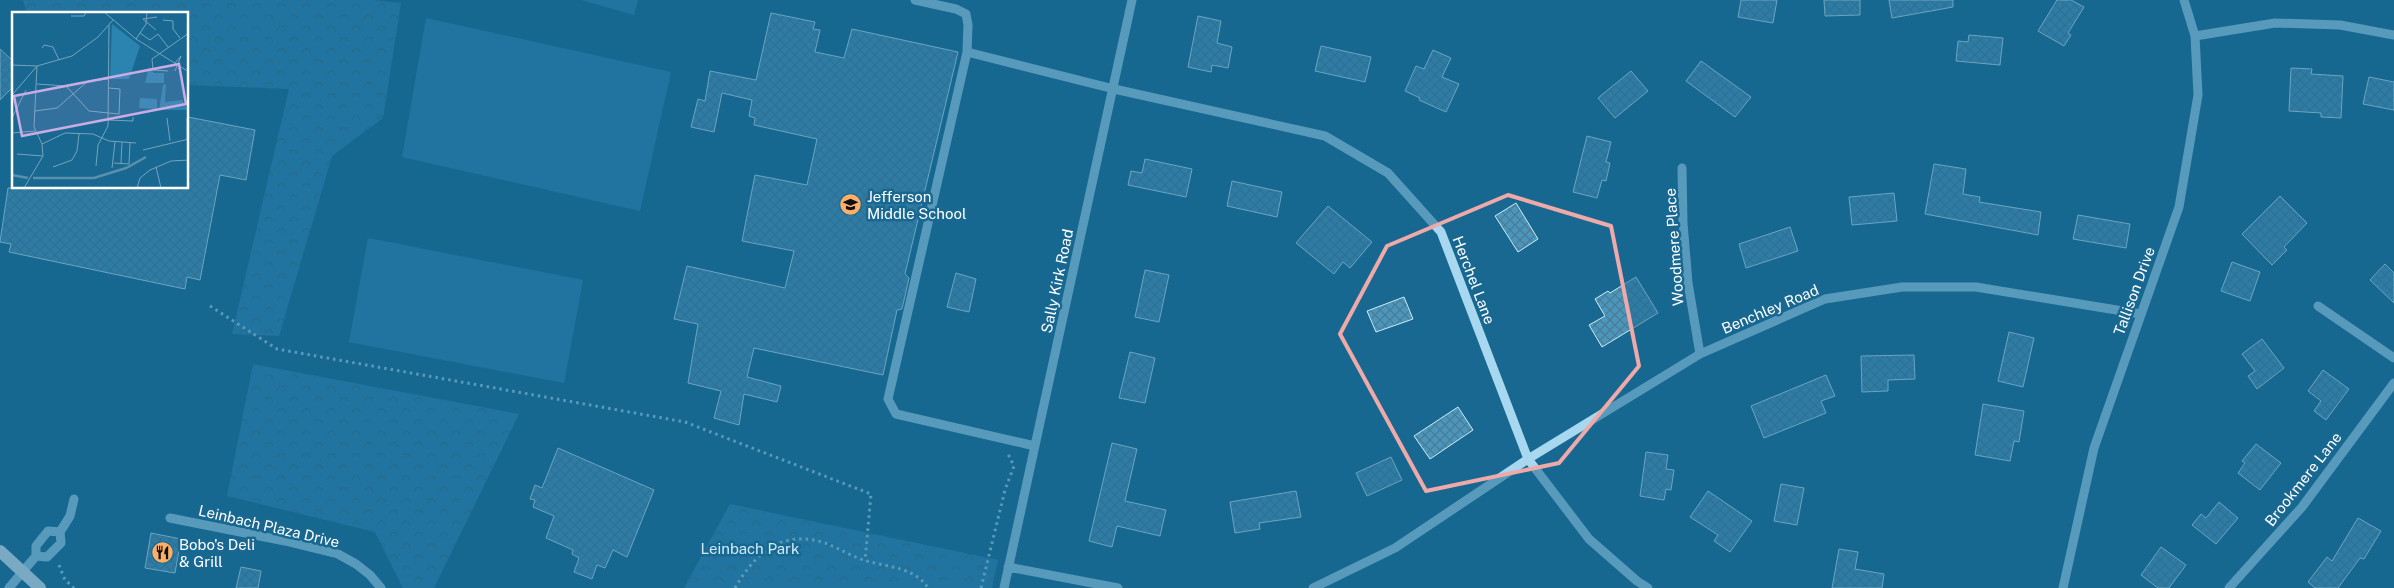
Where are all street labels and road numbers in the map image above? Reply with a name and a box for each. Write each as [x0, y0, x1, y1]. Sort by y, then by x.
street label: Woodmere Place [1661, 188, 1687, 306]
street label: Sally Kirk Road [1038, 227, 1076, 335]
street label: Herchel Lane [1449, 234, 1499, 326]
street label: Tallison Drive [2110, 244, 2158, 338]
street label: Benchley Road [1719, 281, 1821, 337]
street label: Brookmere Lane [2261, 429, 2345, 529]
street label: Leinbach Plaza Drive [197, 501, 341, 551]

